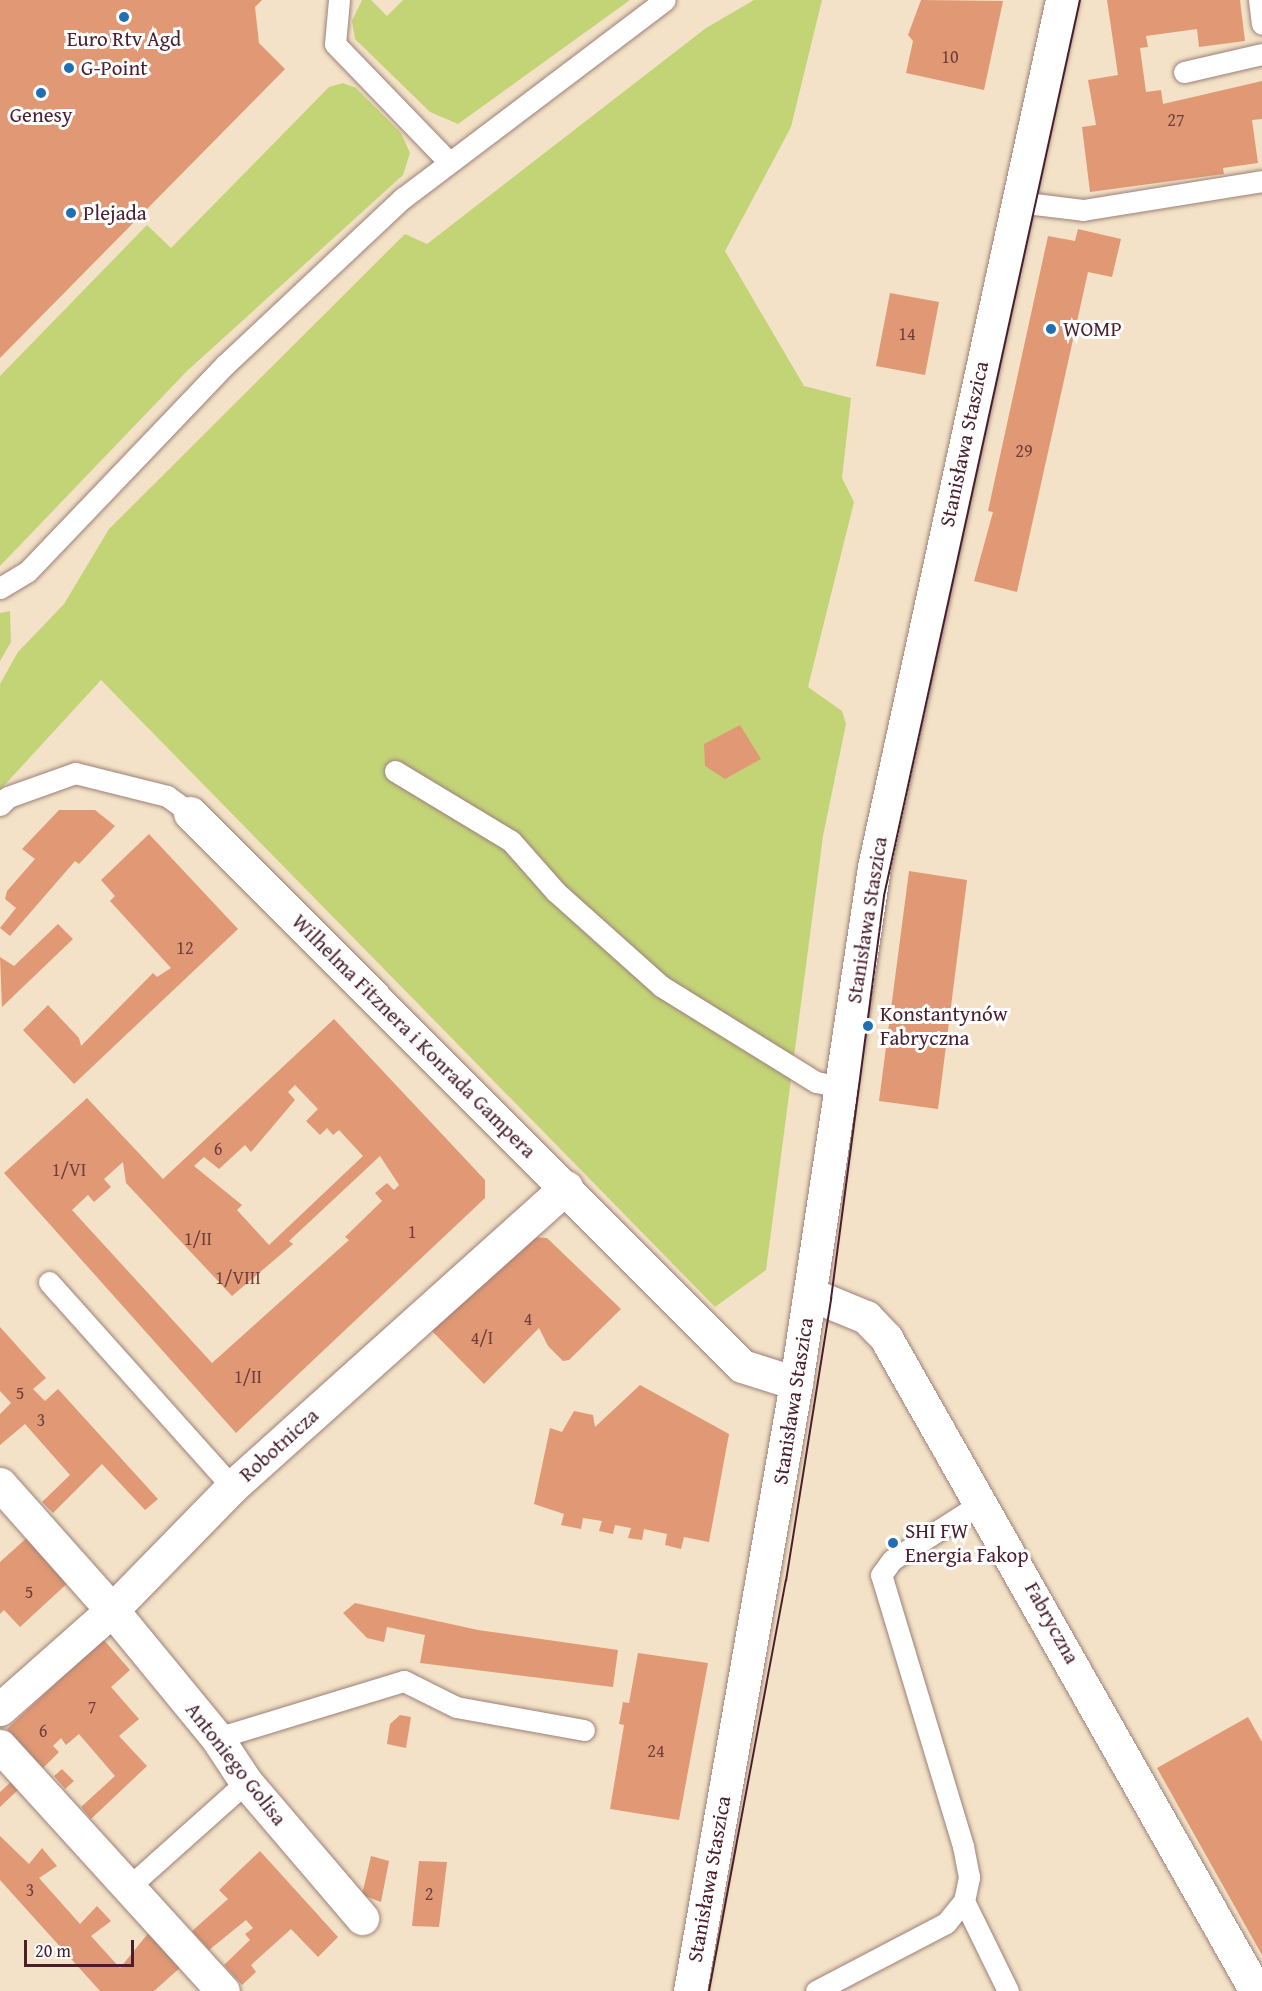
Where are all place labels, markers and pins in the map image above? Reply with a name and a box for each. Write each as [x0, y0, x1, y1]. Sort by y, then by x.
marker: Euro Rtv Agd [117, 10, 131, 24]
place label: Euro Rtv Agd [67, 26, 181, 52]
place label: G-Point [81, 55, 148, 81]
marker: G-Point [62, 61, 76, 75]
marker: Genesy [34, 86, 48, 100]
place label: Genesy [10, 102, 72, 128]
place label: Plejada [83, 200, 147, 226]
marker: Plejada [64, 206, 78, 220]
place label: WOMP [1063, 316, 1122, 342]
marker: WOMP [1044, 322, 1058, 336]
place label: Konstantynów Fabryczna [880, 1001, 1008, 1051]
marker: Konstantynów Fabryczna [861, 1019, 875, 1033]
place label: SHI FW Energia Fakop [905, 1518, 1028, 1568]
marker: SHI FW Energia Fakop [886, 1536, 900, 1550]

